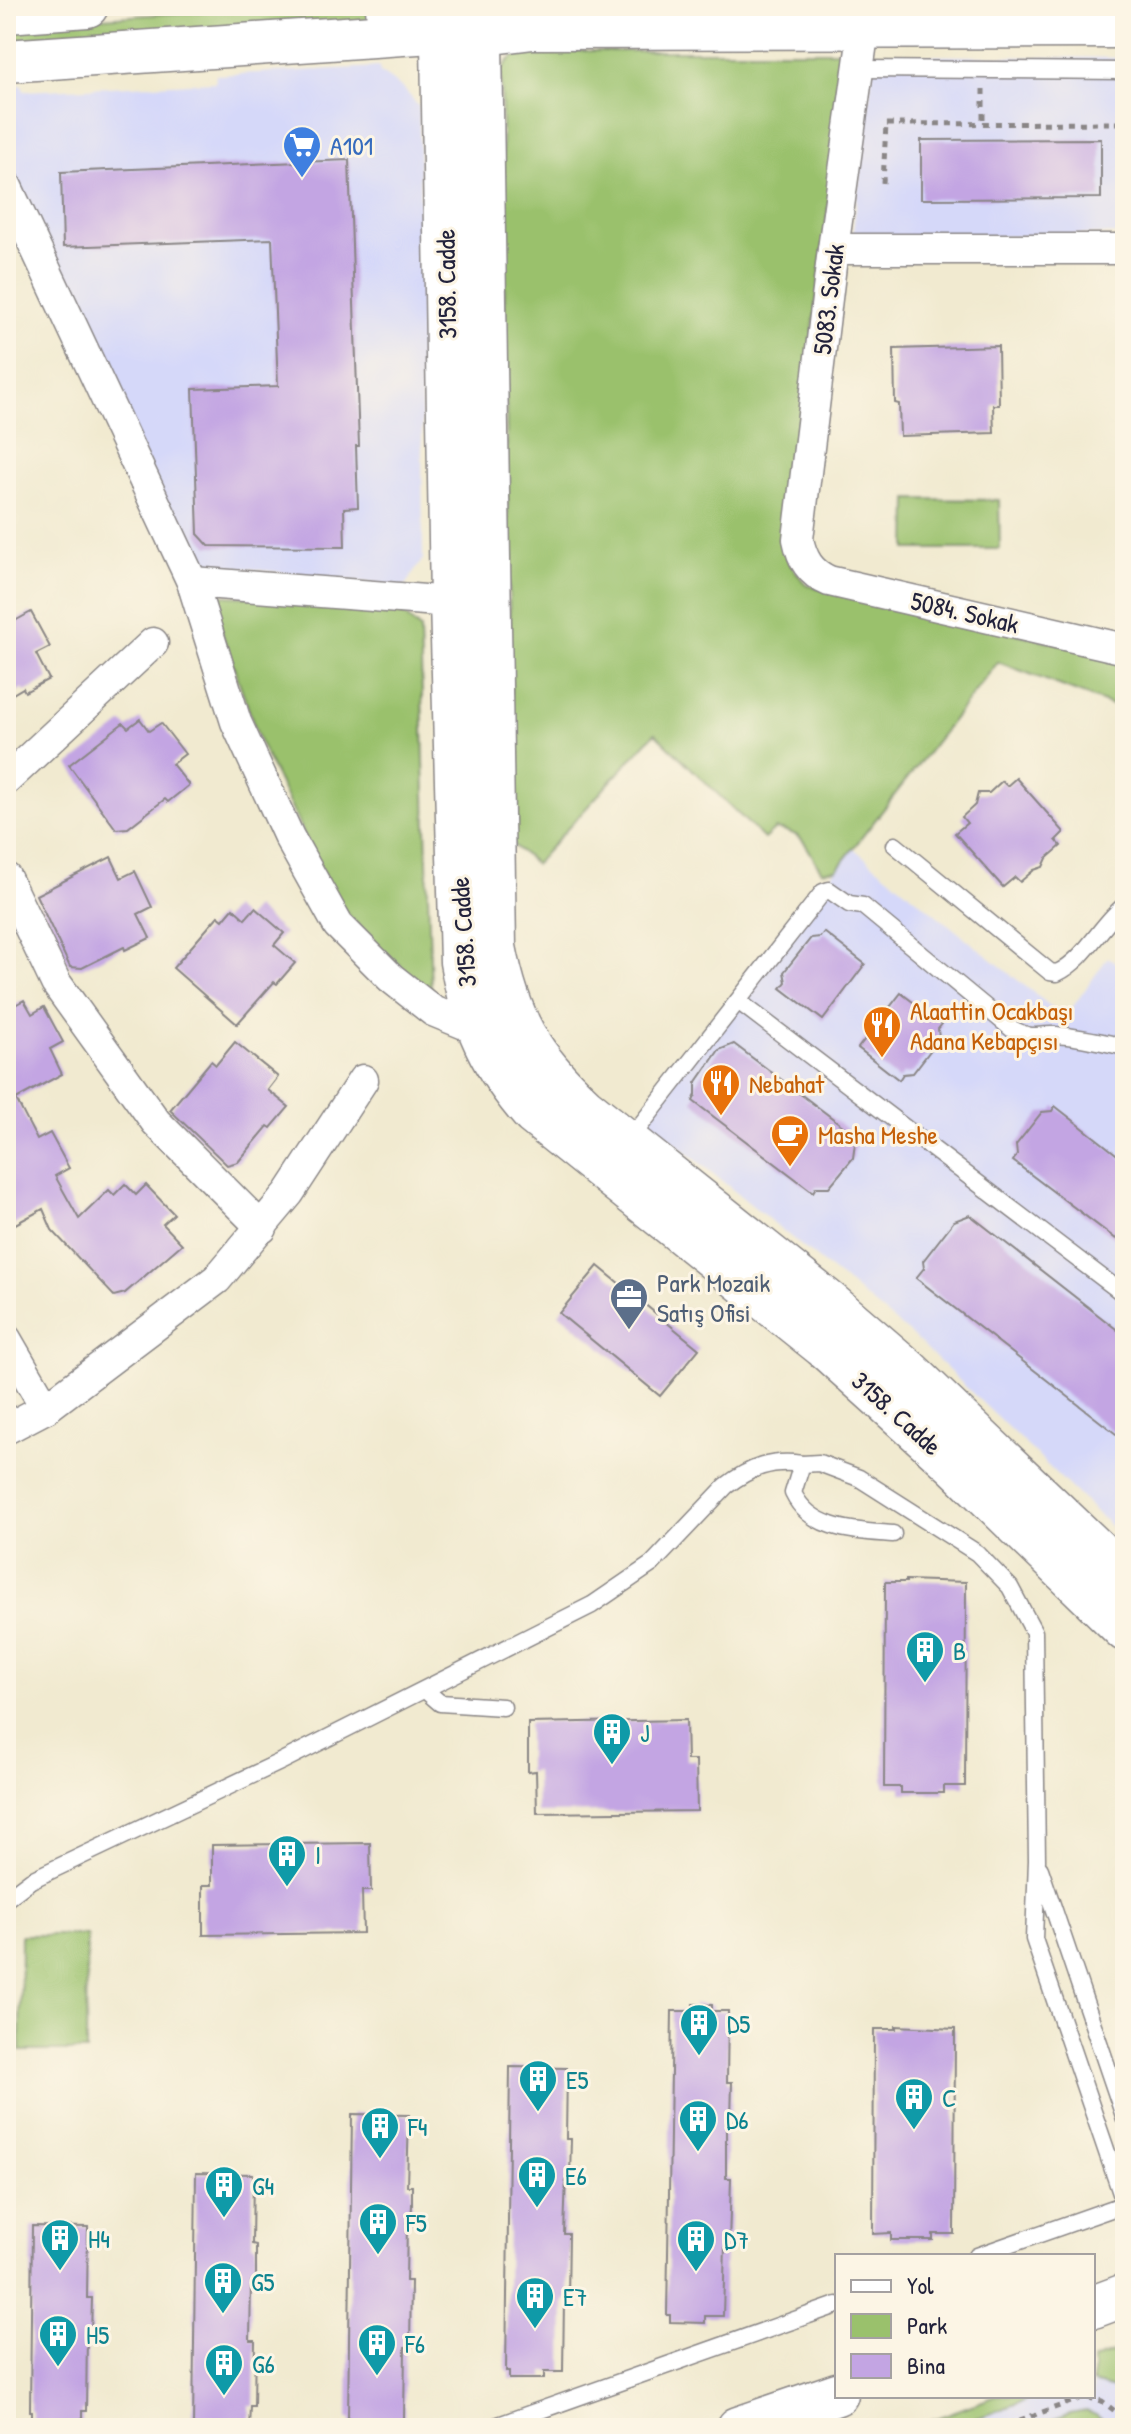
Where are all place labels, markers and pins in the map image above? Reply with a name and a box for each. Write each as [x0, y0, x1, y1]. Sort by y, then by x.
supermarket icon: A101 [281, 124, 323, 179]
place label: A101 [330, 128, 373, 163]
place label: Alaattin Ocakbaşı Adana Kebapçısı [910, 993, 1074, 1058]
restaurant icon: Alaattin Ocakbaşı Adana Kebapçısı [861, 1004, 903, 1059]
restaurant icon: Nebahat [700, 1062, 742, 1117]
place label: Nebahat [749, 1066, 825, 1101]
cafe icon: Masha Meshe [769, 1113, 811, 1168]
place label: Masha Meshe [818, 1117, 938, 1152]
place label: Park Mozaik Satış Ofisi [657, 1265, 771, 1330]
office icon: Park Mozaik Satış Ofisi [608, 1276, 650, 1331]
building icon: B [904, 1629, 946, 1684]
place label: B [953, 1633, 966, 1668]
building icon: J [591, 1711, 633, 1766]
place label: J [640, 1715, 650, 1750]
building icon: I [266, 1833, 308, 1888]
place label: I [315, 1837, 321, 1872]
building icon: D5 [678, 2002, 720, 2057]
place label: D5 [727, 2006, 750, 2041]
building icon: E5 [517, 2058, 559, 2113]
place label: E5 [566, 2062, 589, 2097]
building icon: C [893, 2076, 935, 2131]
place label: C [942, 2080, 956, 2115]
building icon: D6 [677, 2098, 719, 2153]
place label: D6 [726, 2102, 749, 2137]
building icon: F4 [359, 2105, 401, 2160]
place label: F4 [407, 2109, 428, 2144]
building icon: E6 [516, 2154, 558, 2209]
place label: E6 [565, 2158, 587, 2193]
building icon: G4 [203, 2164, 245, 2219]
place label: G4 [252, 2168, 274, 2203]
building icon: F5 [357, 2201, 399, 2256]
place label: F5 [405, 2205, 427, 2240]
building icon: H4 [39, 2217, 81, 2272]
building icon: D7 [675, 2218, 717, 2273]
place label: H4 [88, 2221, 110, 2256]
place label: D7 [724, 2222, 749, 2257]
building icon: G5 [202, 2260, 244, 2315]
place label: G5 [251, 2264, 274, 2299]
building icon: E7 [514, 2275, 556, 2330]
place label: E7 [563, 2279, 587, 2314]
building icon: H5 [37, 2313, 79, 2368]
place label: H5 [86, 2317, 109, 2352]
building icon: F6 [356, 2322, 398, 2377]
place label: F6 [404, 2326, 425, 2361]
building icon: G6 [203, 2342, 245, 2397]
place label: G6 [252, 2346, 275, 2381]

